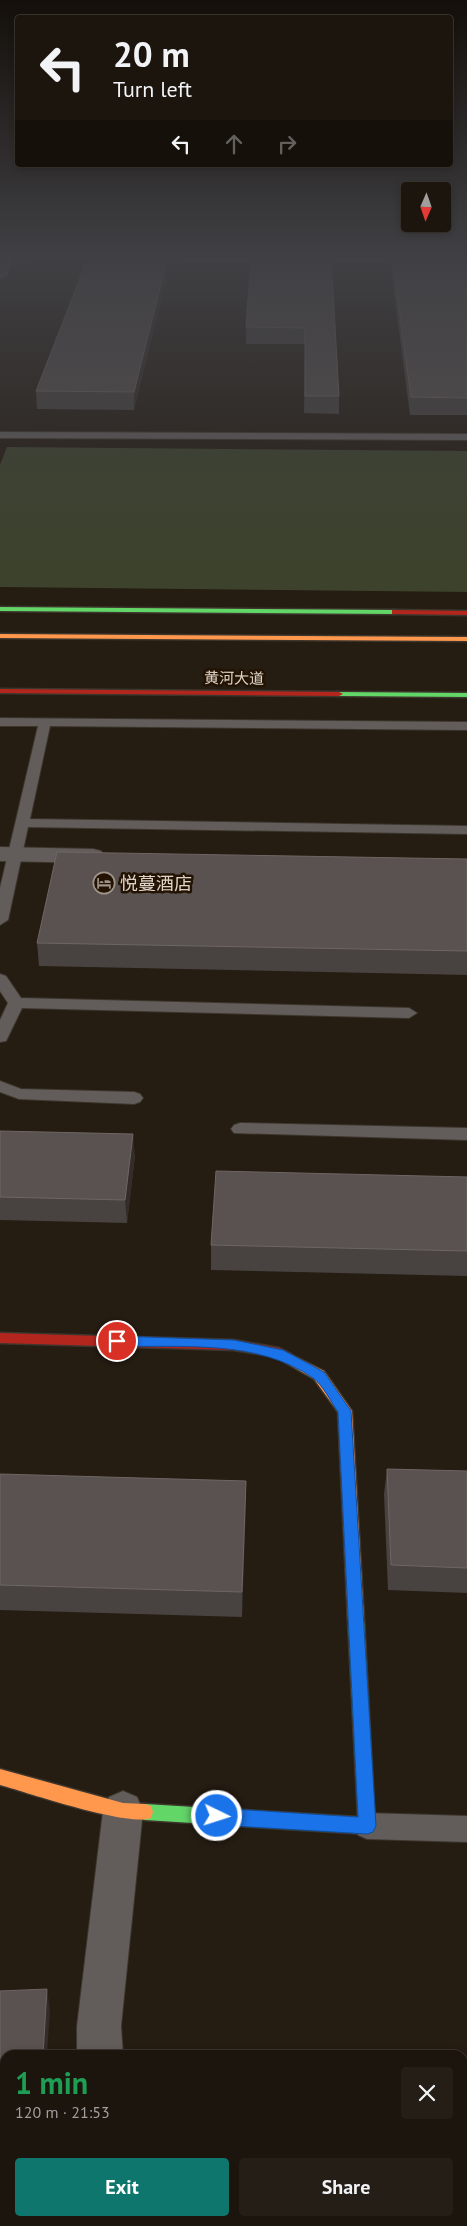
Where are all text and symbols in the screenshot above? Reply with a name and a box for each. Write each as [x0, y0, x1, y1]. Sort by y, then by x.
text: 20 m [113, 31, 190, 77]
icon: left [30, 35, 95, 100]
text: Turn left [113, 75, 192, 103]
icon: left [167, 130, 195, 158]
icon: ahead [220, 130, 248, 158]
icon: right [273, 130, 301, 158]
north arrow [401, 182, 451, 232]
map controls [401, 182, 451, 232]
street label: 黄河大道 [204, 668, 264, 688]
hotel icon: 悦蔓酒店 [92, 871, 116, 895]
place label: 悦蔓酒店 [120, 872, 192, 895]
pin [96, 1320, 138, 1362]
icon: arrive [103, 1327, 131, 1355]
position arrow [190, 1789, 242, 1841]
text: 1 min [15, 2063, 88, 2102]
button: close [401, 2067, 453, 2119]
text: 120 m · 21:53 [15, 2102, 110, 2122]
button: Exit [15, 2158, 229, 2216]
button: Share [239, 2158, 453, 2216]

